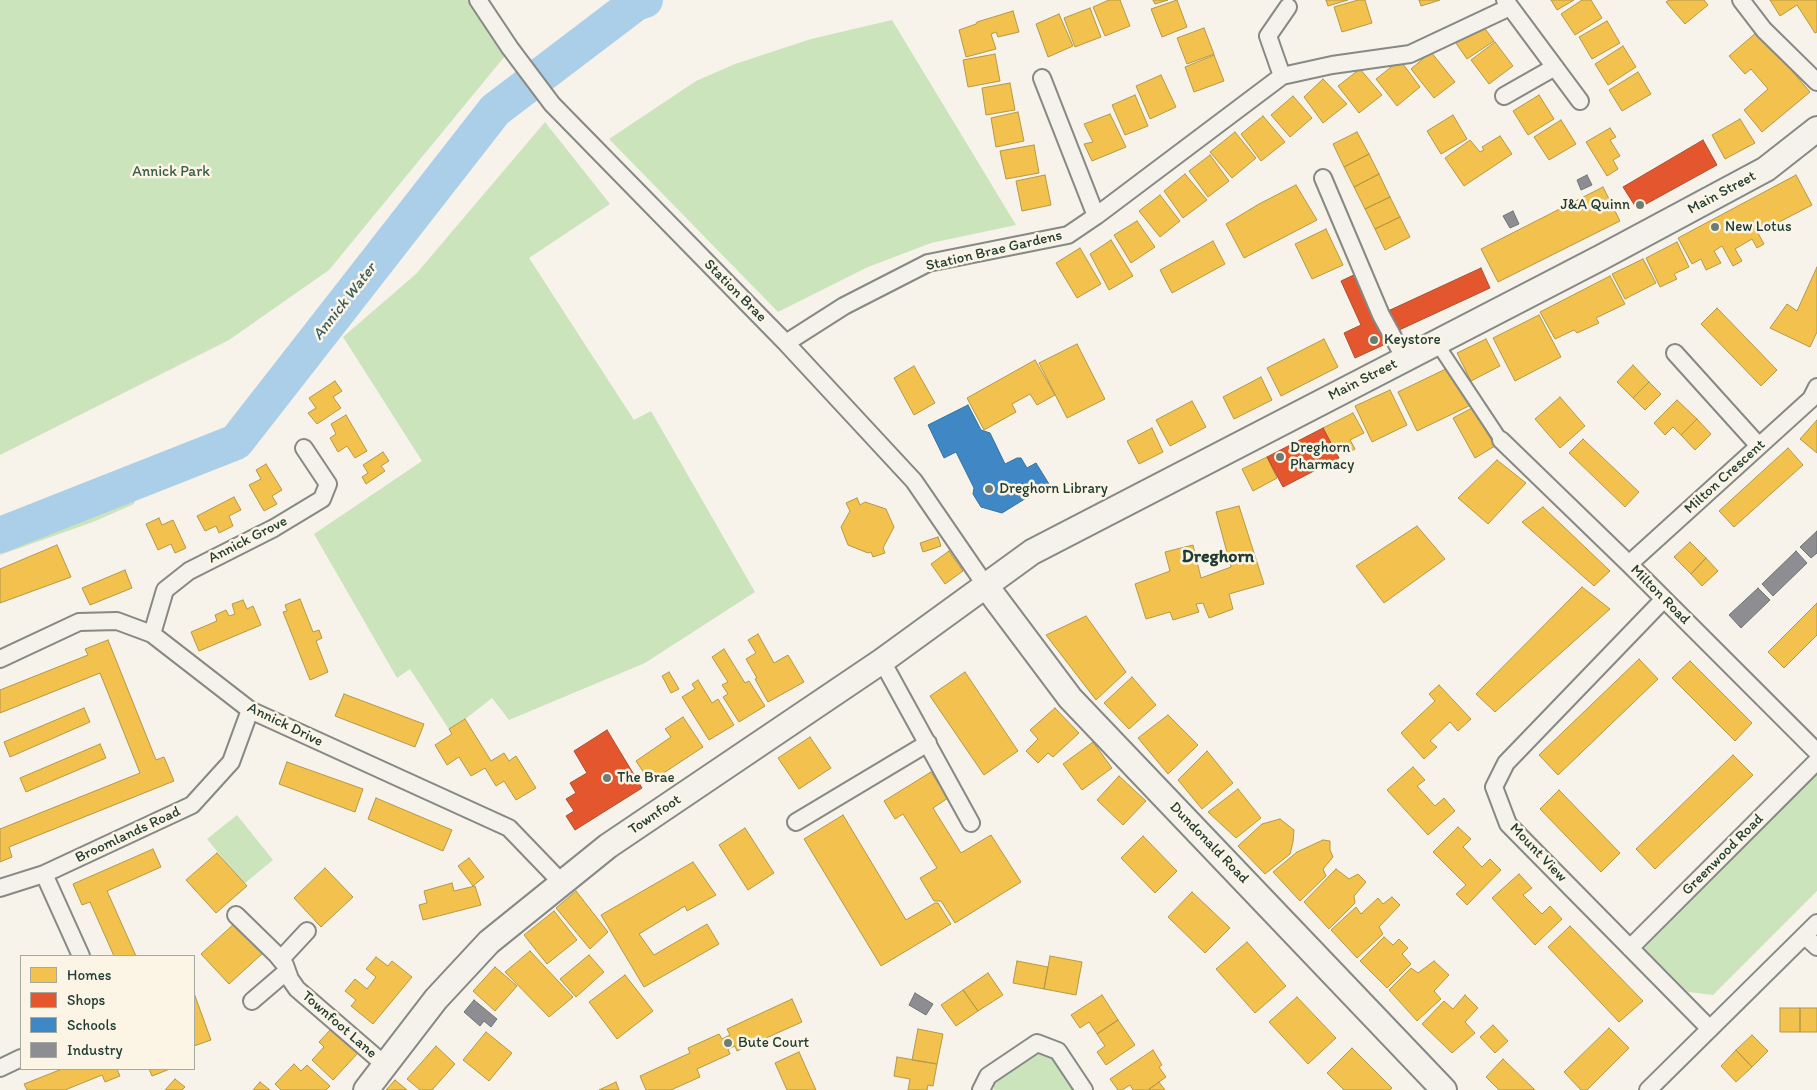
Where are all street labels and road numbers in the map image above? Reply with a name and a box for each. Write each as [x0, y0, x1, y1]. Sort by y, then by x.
street label: Main Street [1685, 167, 1759, 219]
street label: Station Brae Gardens [924, 227, 1064, 275]
street label: Station Brae [700, 256, 770, 326]
street label: Main Street [1326, 355, 1400, 405]
street label: Milton Crescent [1681, 436, 1769, 518]
street label: Annick Grove [206, 512, 290, 568]
street label: Milton Road [1626, 561, 1694, 629]
street label: Annick Drive [244, 699, 326, 751]
street label: Townfoot [625, 791, 685, 839]
street label: Dundonald Road [1166, 798, 1252, 888]
street label: Broomlands Road [73, 803, 183, 867]
street label: Greenwood Road [1678, 810, 1768, 900]
street label: Mount View [1505, 820, 1571, 886]
street label: Townfoot Lane [298, 987, 380, 1063]

